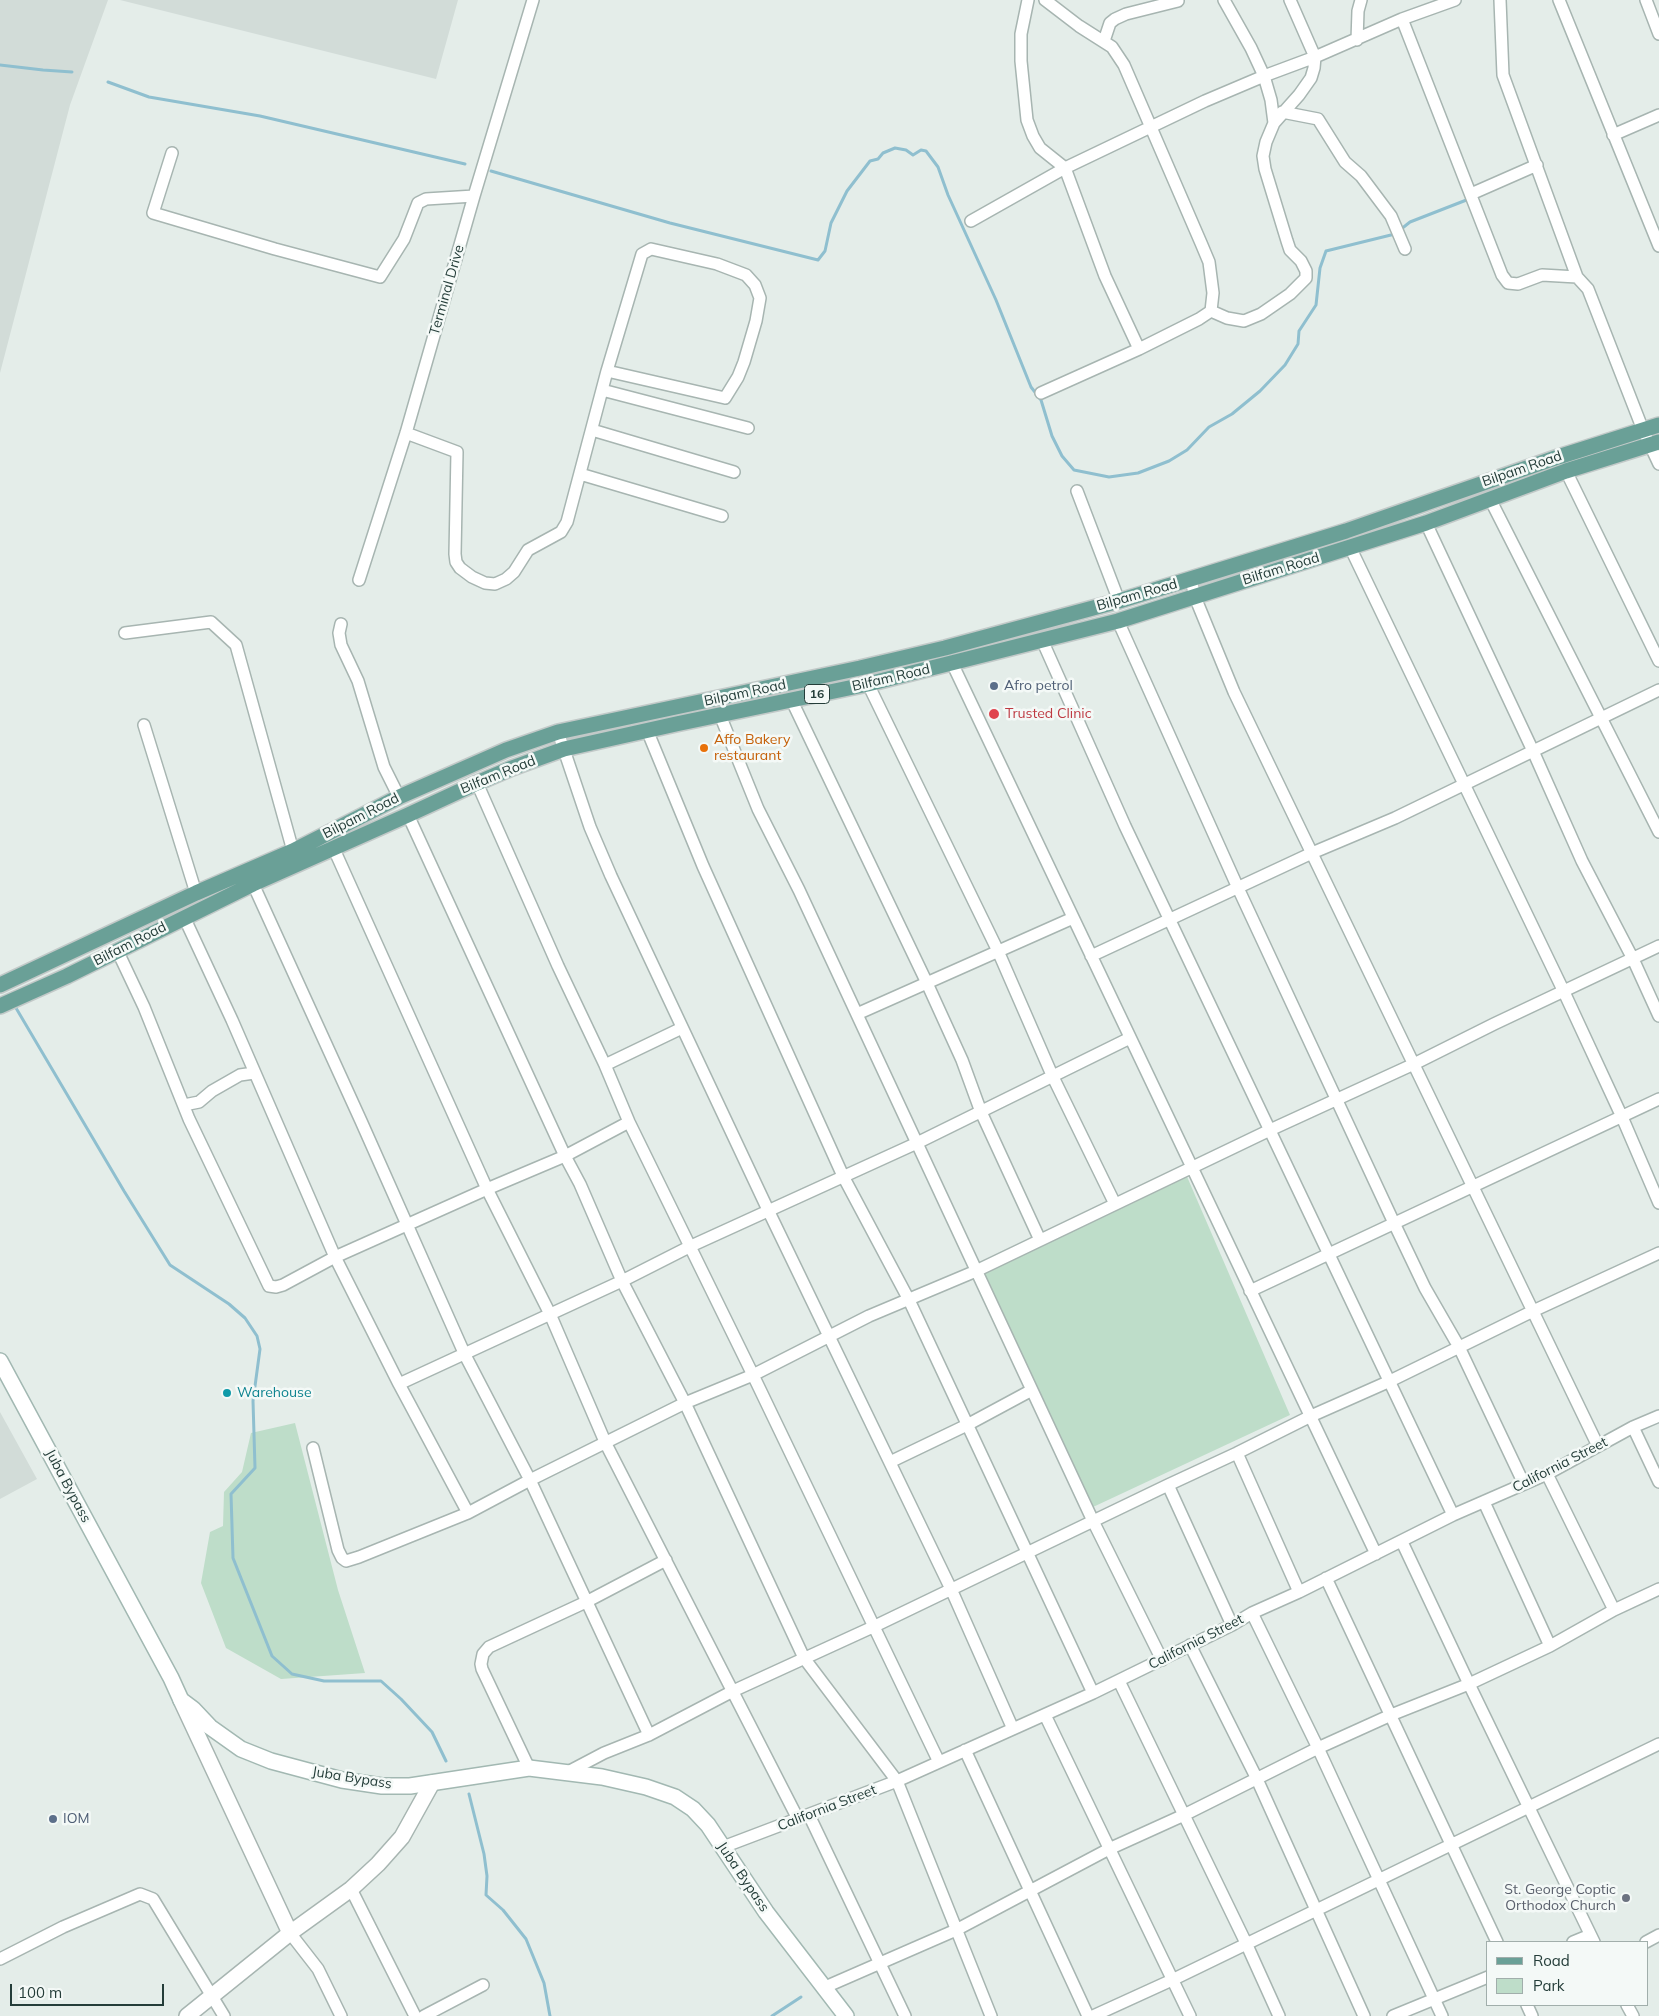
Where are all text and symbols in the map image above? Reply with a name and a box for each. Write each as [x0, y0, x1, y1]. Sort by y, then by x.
street label: Terminal Drive [426, 243, 468, 337]
street label: Bilpam Road [1480, 448, 1564, 490]
street label: Bilfam Road [1241, 549, 1321, 589]
street label: Bilpam Road [1095, 575, 1179, 615]
street label: Bilfam Road [850, 661, 932, 695]
street label: Bilpam Road [703, 676, 787, 710]
place label: Afro petrol [1004, 678, 1073, 694]
marker: Afro petrol [988, 680, 1000, 692]
road number: 16 [804, 684, 830, 704]
place label: Trusted Clinic [1005, 706, 1092, 722]
marker: Trusted Clinic [987, 707, 1001, 721]
place label: Affo Bakery restaurant [714, 732, 790, 764]
marker: Affo Bakery restaurant [698, 742, 710, 754]
street label: Bilfam Road [458, 752, 538, 798]
street label: Bilpam Road [320, 790, 402, 842]
street label: Bilfam Road [91, 918, 169, 970]
place label: Warehouse [237, 1385, 312, 1401]
marker: Warehouse [221, 1387, 233, 1399]
street label: California Street [1510, 1434, 1610, 1496]
street label: Juba Bypass [42, 1446, 94, 1526]
street label: California Street [1146, 1611, 1246, 1673]
street label: Juba Bypass [311, 1763, 393, 1793]
street label: California Street [775, 1781, 879, 1835]
place label: IOM [63, 1811, 89, 1827]
marker: IOM [47, 1813, 59, 1825]
street label: Juba Bypass [713, 1839, 773, 1915]
place label: St. George Coptic Orthodox Church [1504, 1882, 1616, 1914]
marker: St. George Coptic Orthodox Church [1620, 1892, 1632, 1904]
legend [1486, 1941, 1649, 2006]
text: Road [1533, 1951, 1570, 1970]
scale bar [12, 1974, 166, 2006]
text: Park [1533, 1976, 1565, 1995]
text: 100 m [18, 1983, 62, 2002]

